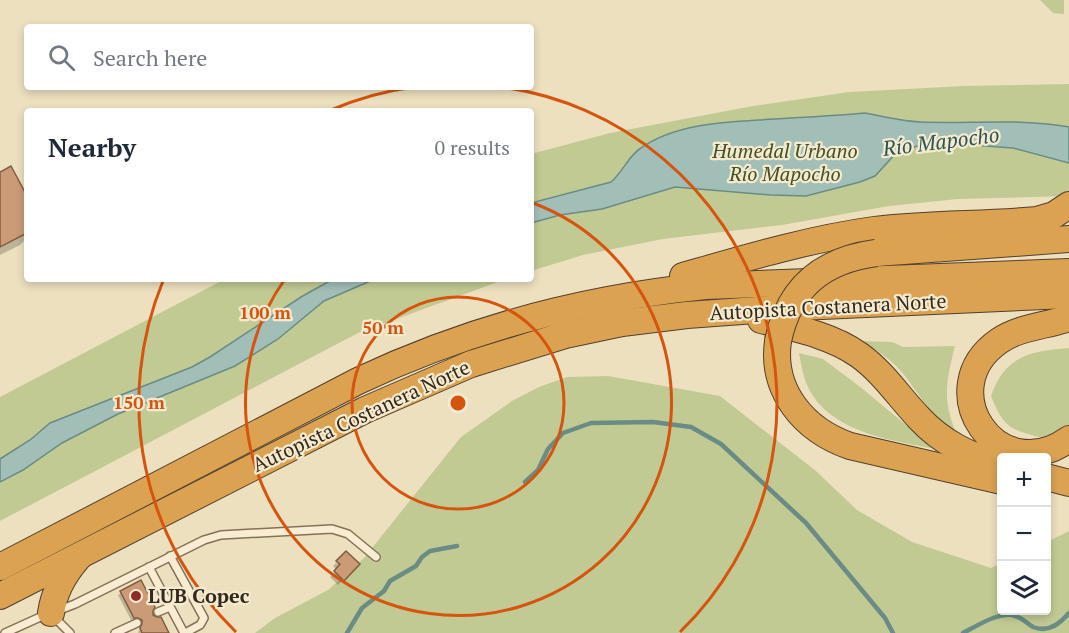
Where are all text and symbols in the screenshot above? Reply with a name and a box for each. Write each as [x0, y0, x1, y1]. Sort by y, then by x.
search box [24, 24, 534, 90]
icon: search [45, 41, 78, 74]
text: Search here [93, 43, 207, 72]
water label: Río Mapocho [880, 120, 1001, 162]
text: Nearby [48, 130, 136, 164]
text: 0 results [435, 134, 510, 161]
park label: Humedal Urbano Río Mapocho [711, 137, 858, 187]
street label: Autopista Costanera Norte [709, 287, 947, 326]
text: 100 m [239, 300, 291, 324]
text: 50 m [362, 315, 404, 339]
street label: Autopista Costanera Norte [248, 353, 474, 478]
text: 150 m [113, 390, 165, 414]
centre of rings [448, 393, 468, 413]
map controls [997, 453, 1051, 615]
button: + [997, 453, 1051, 507]
button: − [997, 507, 1051, 561]
button: layers [997, 561, 1051, 615]
place label: LUB Copec [148, 582, 250, 609]
marker: LUB Copec [129, 589, 143, 603]

